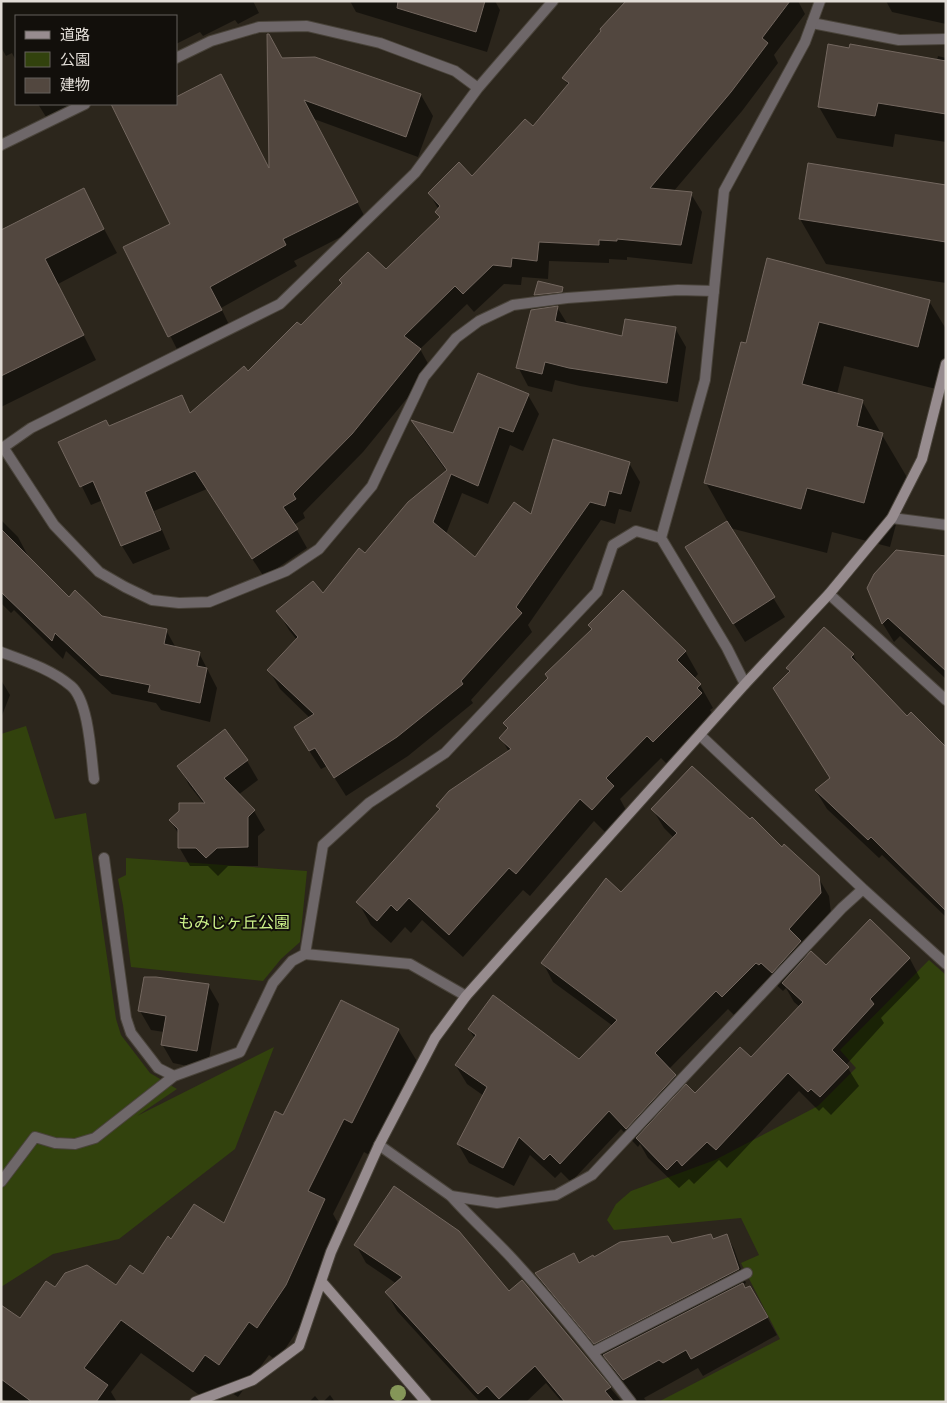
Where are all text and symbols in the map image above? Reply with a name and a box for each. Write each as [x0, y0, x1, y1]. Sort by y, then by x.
legend [15, 15, 178, 105]
text: 道路 [60, 25, 90, 43]
text: 公園 [60, 50, 90, 68]
text: 建物 [60, 75, 90, 93]
park label: もみじヶ丘公園 [178, 912, 290, 932]

